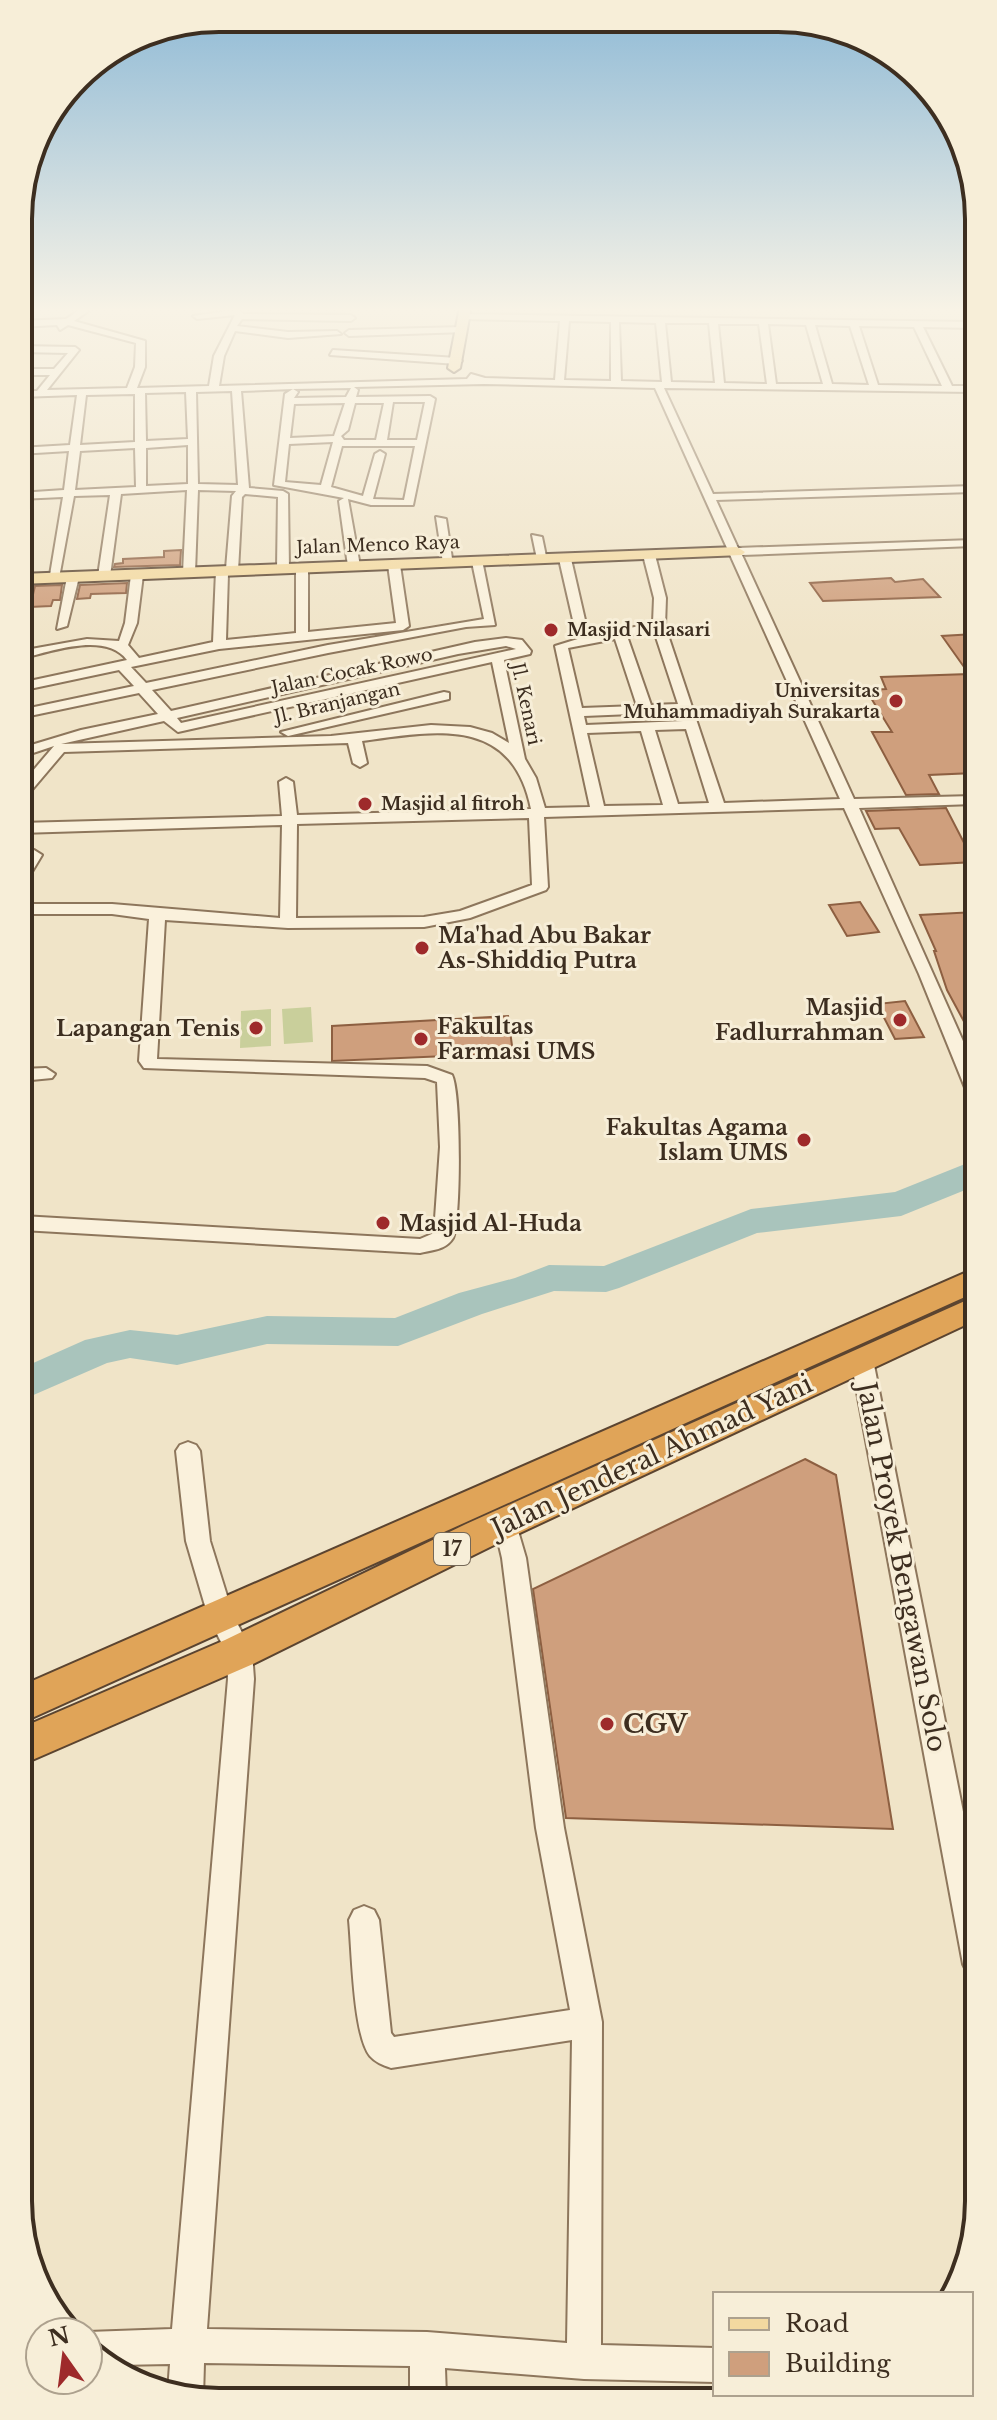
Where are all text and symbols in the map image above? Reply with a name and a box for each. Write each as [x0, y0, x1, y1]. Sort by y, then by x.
street label: Jalan Menco Raya [294, 531, 460, 559]
place label: Masjid Nilasari [567, 619, 711, 641]
marker: Masjid Nilasari [542, 621, 560, 639]
street label: Jalan Cocak Rowo [268, 643, 434, 699]
street label: Jl. Kenari [506, 659, 545, 747]
street label: Jl. Branjangan [270, 678, 402, 729]
place label: Universitas Muhammadiyah Surakarta [623, 680, 881, 723]
marker: Universitas Muhammadiyah Surakarta [887, 692, 905, 710]
place label: Masjid al fitroh [381, 793, 525, 815]
marker: Masjid al fitroh [356, 795, 374, 813]
place label: Ma'had Abu Bakar As-Shiddiq Putra [437, 922, 651, 974]
marker: Ma'had Abu Bakar As-Shiddiq Putra [413, 939, 431, 957]
place label: Masjid Fadlurrahman [715, 994, 884, 1046]
marker: Masjid Fadlurrahman [891, 1011, 909, 1029]
place label: Fakultas Farmasi UMS [437, 1013, 595, 1065]
place label: Lapangan Tenis [56, 1015, 240, 1042]
marker: Lapangan Tenis [247, 1019, 265, 1037]
marker: Fakultas Farmasi UMS [412, 1030, 430, 1048]
place label: Fakultas Agama Islam UMS [606, 1114, 788, 1166]
marker: Fakultas Agama Islam UMS [795, 1131, 813, 1149]
place label: Masjid Al-Huda [399, 1210, 582, 1237]
marker: Masjid Al-Huda [374, 1214, 392, 1232]
street label: Jalan Jenderal Ahmad Yani [484, 1367, 818, 1546]
street label: Jalan Proyek Bengawan Solo [850, 1377, 954, 1754]
road number: 17 [434, 1533, 470, 1565]
place label: CGV [623, 1708, 689, 1740]
marker: CGV [598, 1715, 616, 1733]
legend [713, 2292, 973, 2396]
text: Road [785, 2309, 849, 2338]
north arrow [24, 2316, 104, 2396]
text: N [46, 2321, 73, 2353]
text: Building [785, 2349, 891, 2378]

